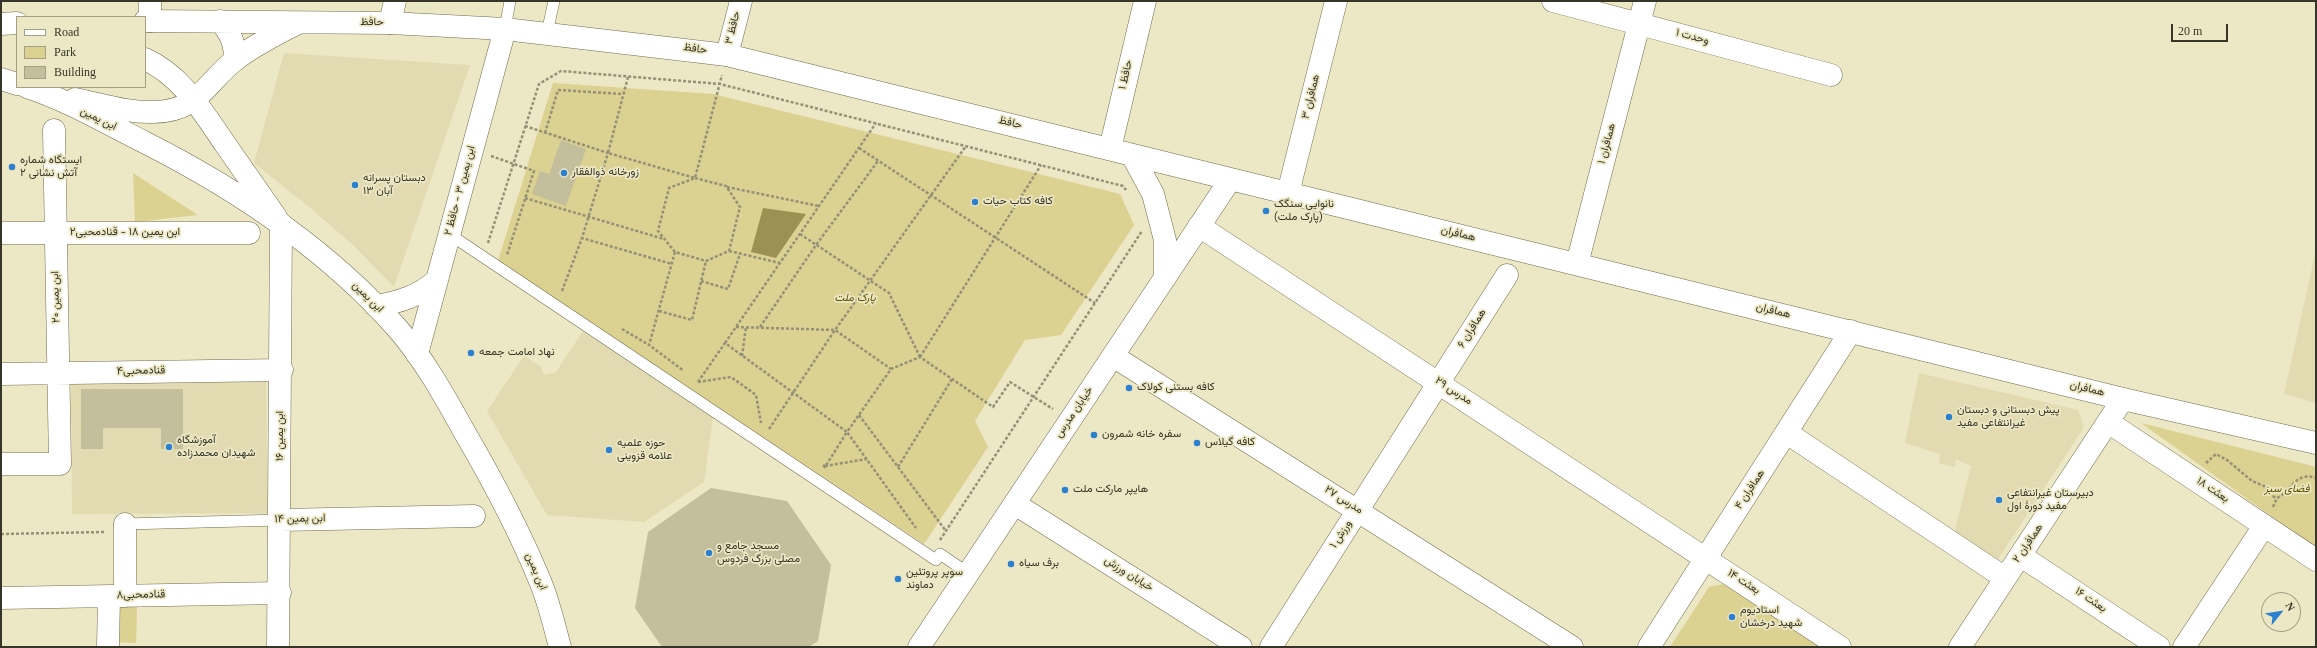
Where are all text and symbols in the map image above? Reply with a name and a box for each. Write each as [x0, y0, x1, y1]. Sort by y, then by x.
street label: حافظ ۳ [723, 10, 745, 46]
legend [16, 16, 146, 88]
street label: حافظ [360, 16, 384, 30]
scale bar [2173, 16, 2230, 42]
text: 20 m [2178, 24, 2202, 38]
text: Road [54, 25, 79, 39]
street label: وحدت ۱ [1674, 27, 1710, 49]
street label: حافظ [682, 42, 708, 58]
text: Park [54, 45, 76, 59]
street label: حافظ ۱ [1117, 59, 1137, 91]
text: Building [54, 65, 96, 79]
street label: همافران ۳ [1300, 73, 1324, 121]
street label: ابن یمین [78, 106, 118, 134]
street label: حافظ [997, 115, 1023, 133]
street label: همافران ۱ [1596, 122, 1620, 166]
street label: ابن یمین ۳ - حافظ ۲ [443, 145, 479, 237]
place label: ایستگاه شماره ۲ آتش نشانی [20, 154, 82, 180]
marker: ایستگاه شماره ۲ آتش نشانی [7, 162, 17, 172]
place label: زورخانه ذوالفقار [572, 166, 639, 180]
marker: زورخانه ذوالفقار [559, 168, 569, 178]
place label: دبستان پسرانه ۱۳ آبان [363, 172, 426, 198]
marker: دبستان پسرانه ۱۳ آبان [350, 180, 360, 190]
place label: کافه کتاب حیات [983, 195, 1053, 209]
marker: کافه کتاب حیات [970, 197, 980, 207]
place label: نانوایی سنگک (پارک ملت) [1274, 198, 1334, 224]
marker: نانوایی سنگک (پارک ملت) [1261, 206, 1271, 216]
street label: همافران [1439, 224, 1477, 246]
street label: ابن یمین ۱۸ - قنادمحبی۲ [70, 226, 180, 240]
street label: ابن یمین ۲۰ [50, 271, 64, 323]
street label: ابن یمین [349, 280, 385, 316]
park label: پارک ملت [834, 292, 876, 306]
street label: همافران [1754, 301, 1792, 323]
street label: همافران ۶ [1456, 307, 1490, 351]
place label: نهاد امامت جمعه [479, 346, 555, 360]
marker: نهاد امامت جمعه [466, 348, 476, 358]
street label: قنادمحبی۴ [117, 365, 165, 379]
street label: مدرس ۲۹ [1432, 375, 1474, 409]
street label: همافران [2068, 379, 2106, 401]
place label: کافه بستنی کولاک [1137, 381, 1215, 395]
marker: کافه بستنی کولاک [1124, 383, 1134, 393]
street label: خیابان مدرس [1053, 385, 1097, 441]
place label: پیش دبستانی و دبستان غیرانتفاعی مفید [1957, 404, 2060, 430]
street label: ابن یمین ۱۶ [274, 411, 288, 461]
marker: پیش دبستانی و دبستان غیرانتفاعی مفید [1944, 412, 1954, 422]
place label: سفره خانه شمرون [1102, 428, 1181, 442]
marker: سفره خانه شمرون [1089, 430, 1099, 440]
place label: آموزشگاه شهیدان محمدزاده [177, 434, 255, 460]
place label: کافه گیلاس [1205, 436, 1255, 450]
place label: حوزه علمیه علامه قزوینی [617, 437, 672, 463]
marker: کافه گیلاس [1192, 438, 1202, 448]
marker: آموزشگاه شهیدان محمدزاده [164, 442, 174, 452]
marker: حوزه علمیه علامه قزوینی [604, 445, 614, 455]
street label: همافران ۴ [1733, 468, 1769, 512]
street label: بعثت ۱۸ [2193, 475, 2231, 507]
place label: هایپر مارکت ملت [1073, 483, 1148, 497]
park label: فضای سبز [2265, 483, 2309, 497]
street label: مدرس ۲۷ [1321, 484, 1365, 518]
marker: هایپر مارکت ملت [1060, 485, 1070, 495]
place label: دبیرستان غیرانتفاعی مفید دورهٔ اول [2007, 487, 2094, 513]
marker: دبیرستان غیرانتفاعی مفید دورهٔ اول [1994, 495, 2004, 505]
street label: ابن یمین ۱۴ [274, 513, 326, 527]
street label: ورزش ۱ [1328, 519, 1356, 551]
street label: همافران ۲ [2011, 522, 2047, 566]
place label: مسجد جامع و مصلی بزرگ فردوس [717, 540, 800, 566]
marker: مسجد جامع و مصلی بزرگ فردوس [704, 548, 714, 558]
street label: ابن یمین [521, 552, 549, 592]
street label: خیابان ورزش [1101, 555, 1155, 595]
place label: برف سیاه [1019, 557, 1059, 571]
marker: برف سیاه [1006, 559, 1016, 569]
place label: سوپر پروتئین دماوند [906, 566, 963, 592]
street label: بعثت ۱۴ [1724, 568, 1762, 598]
marker: سوپر پروتئین دماوند [893, 574, 903, 584]
street label: بعثت ۱۶ [2072, 586, 2108, 616]
street label: قنادمحبی۸ [117, 589, 165, 603]
north arrow [2261, 592, 2301, 632]
text: N [2283, 600, 2298, 613]
place label: استادیوم شهید درخشان [1740, 604, 1802, 630]
marker: استادیوم شهید درخشان [1727, 612, 1737, 622]

